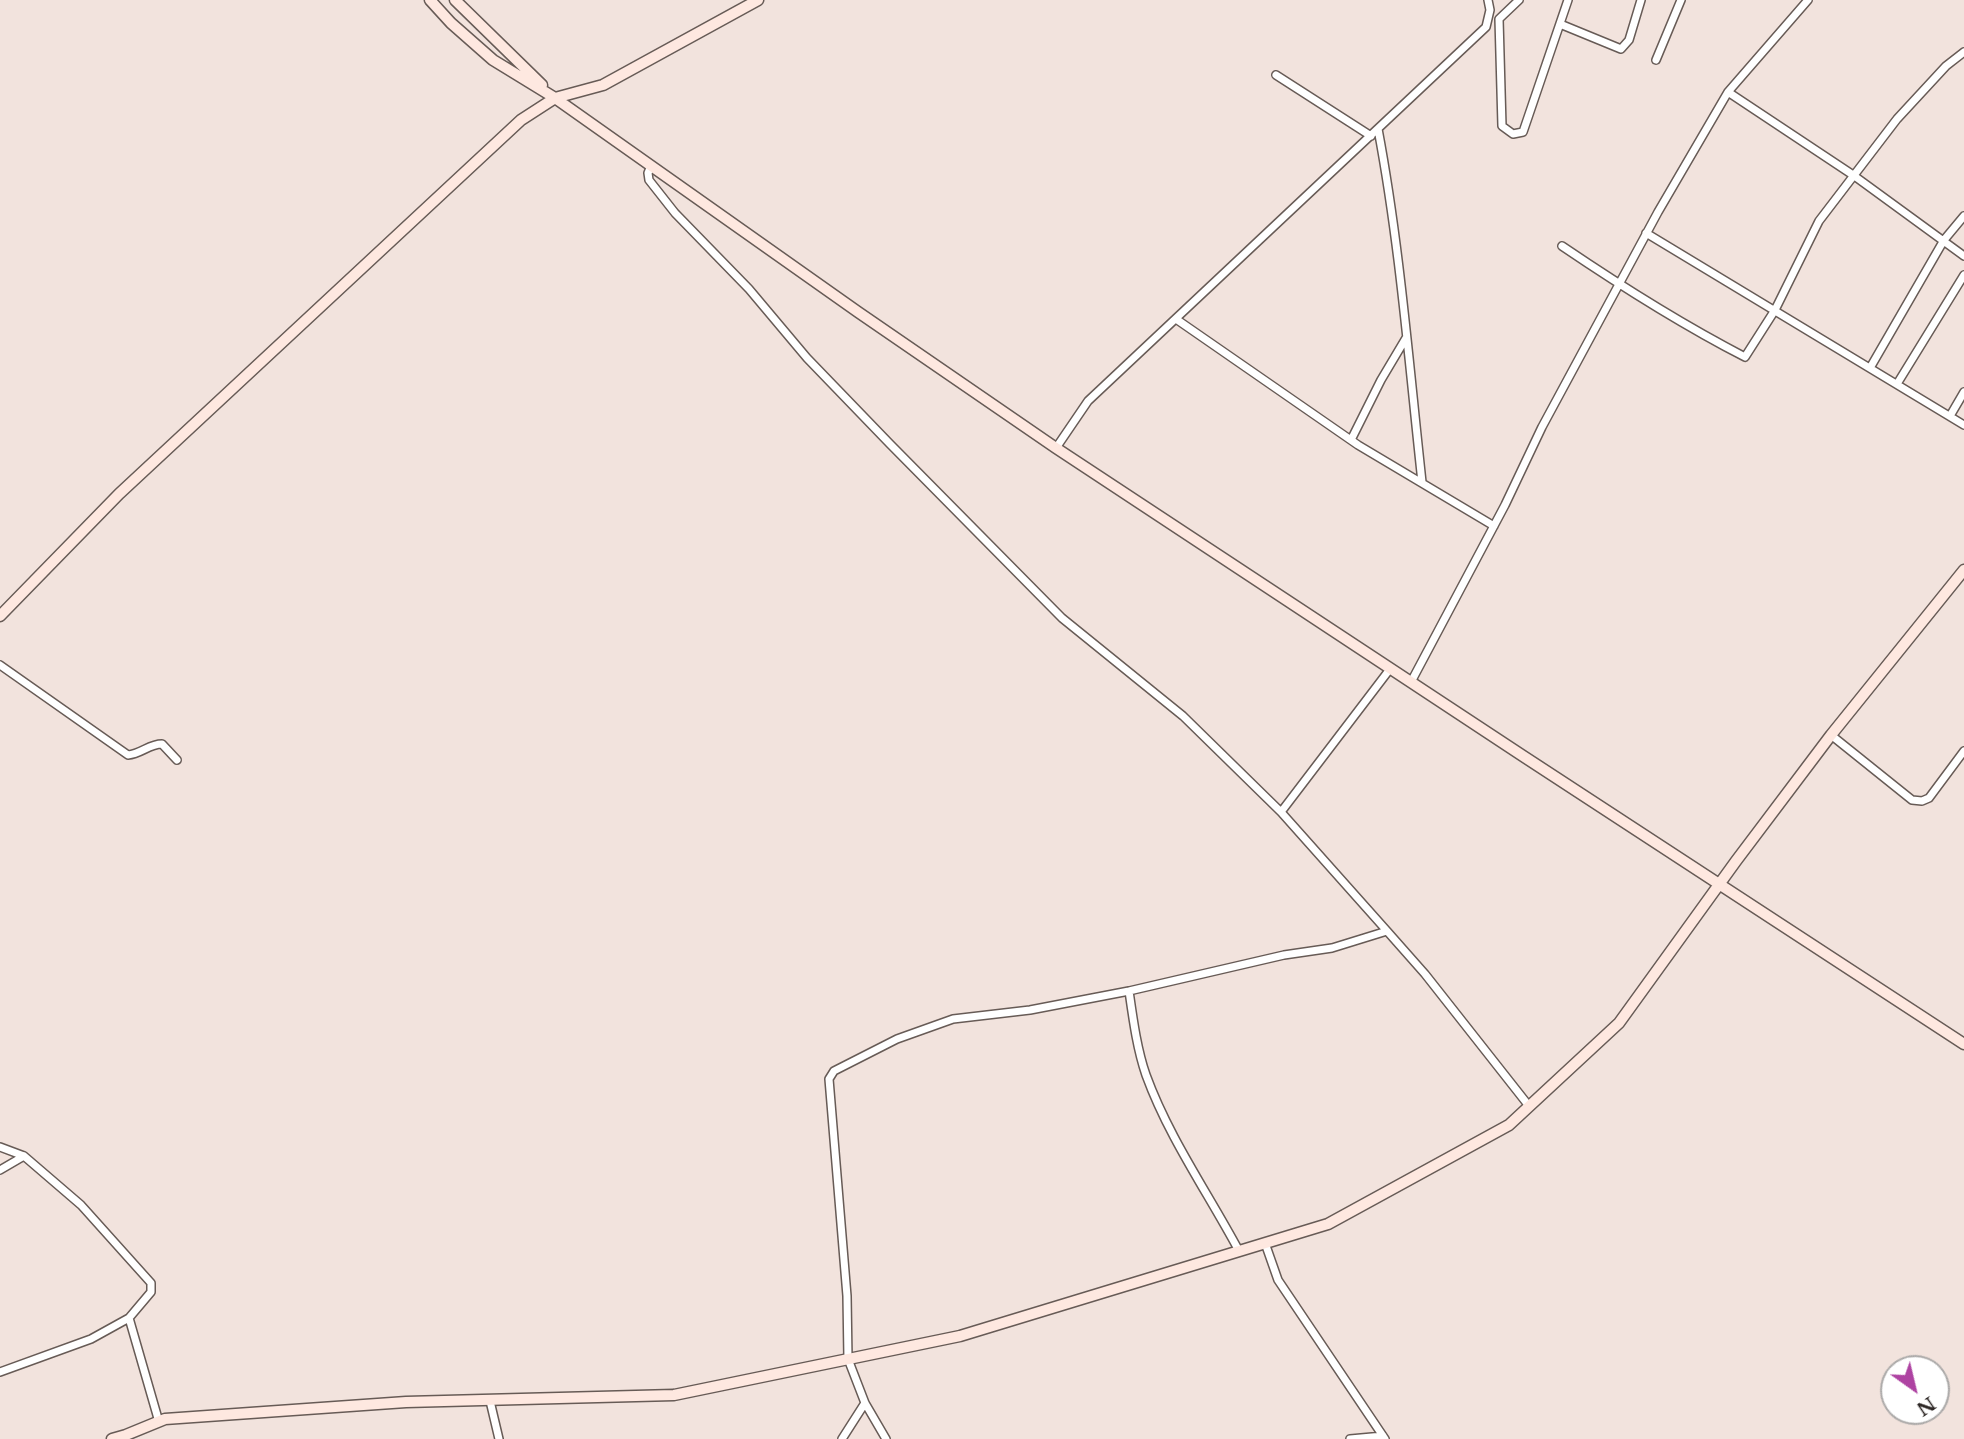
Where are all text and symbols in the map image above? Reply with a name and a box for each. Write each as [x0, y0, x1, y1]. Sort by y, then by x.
north arrow [1880, 1355, 1950, 1425]
text: N [1912, 1392, 1940, 1421]

